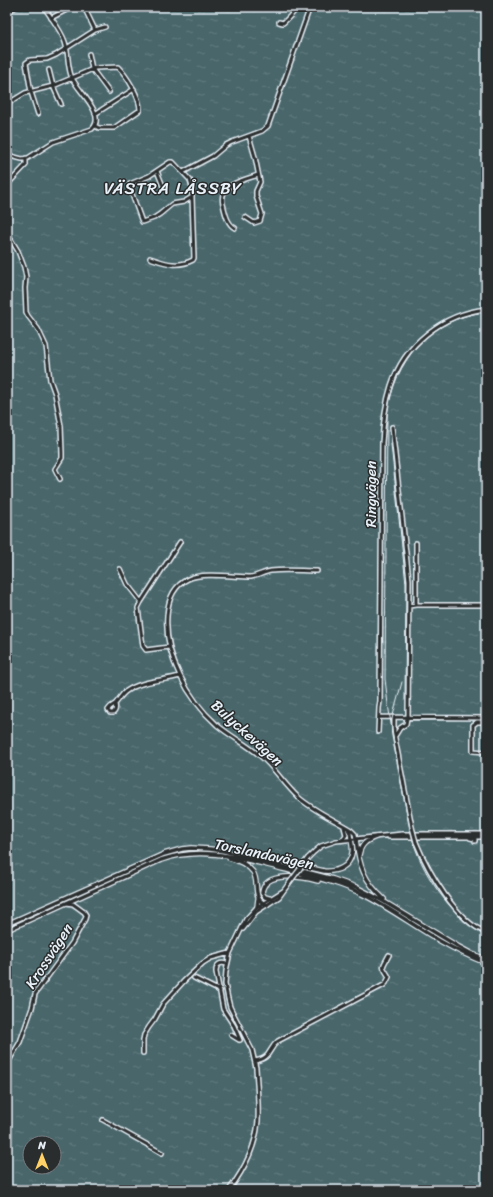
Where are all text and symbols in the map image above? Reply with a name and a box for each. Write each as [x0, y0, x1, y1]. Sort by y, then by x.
district label: VÄSTRA LÅSSBY [104, 173, 243, 203]
street label: Ringvägen [358, 461, 384, 527]
street label: Bulyckevägen [205, 693, 289, 773]
street label: Torslandavägen [212, 831, 316, 877]
street label: Krossvägen [18, 918, 80, 994]
north arrow [22, 1135, 62, 1175]
text: N [37, 1136, 46, 1155]

